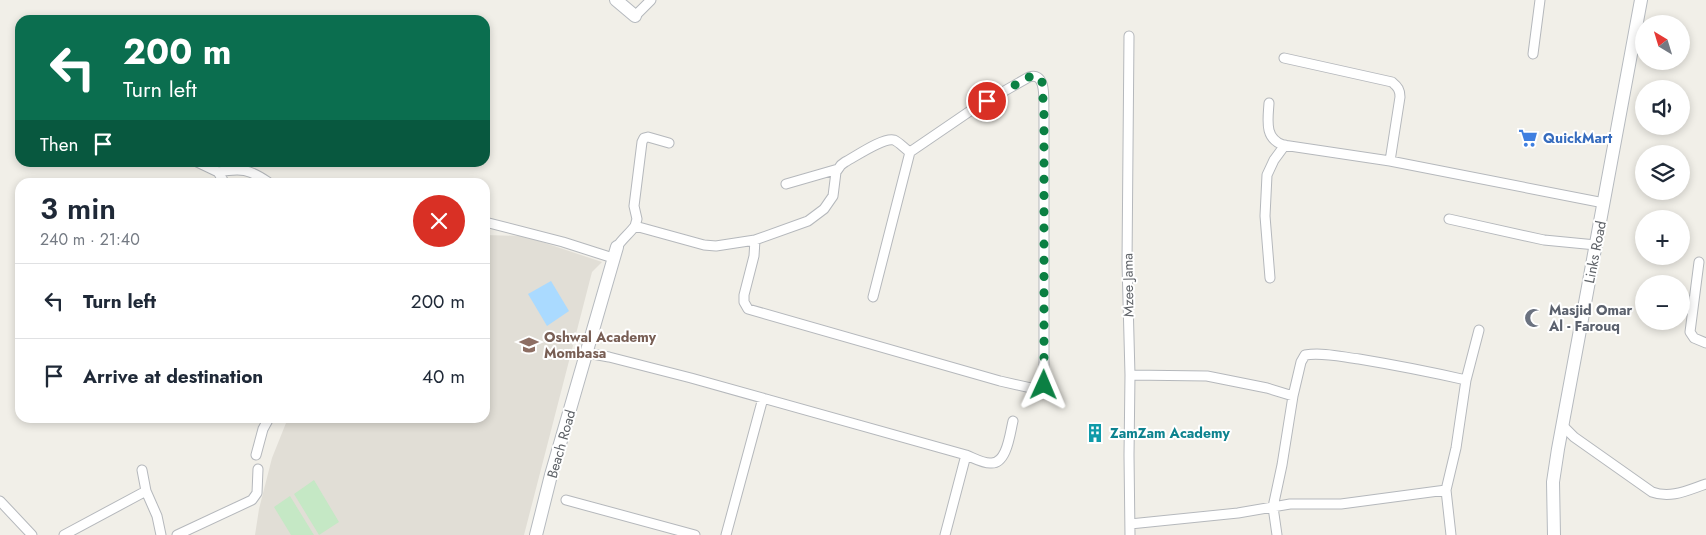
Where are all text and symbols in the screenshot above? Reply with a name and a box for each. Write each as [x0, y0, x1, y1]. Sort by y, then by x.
north arrow [1635, 15, 1690, 70]
map controls [1635, 15, 1690, 330]
text: 200 m [123, 27, 232, 77]
icon: left [40, 35, 105, 100]
text: Turn left [123, 73, 197, 105]
pin [966, 80, 1008, 122]
button: sound [1635, 80, 1690, 135]
icon: arrive [973, 87, 1001, 115]
supermarket icon: QuickMart [1517, 127, 1539, 149]
place label: QuickMart [1543, 128, 1613, 148]
icon: arrive [89, 130, 117, 158]
text: Then [40, 131, 79, 158]
button: layers [1635, 145, 1690, 200]
text: 3 min [40, 187, 116, 230]
button: close [413, 195, 465, 247]
button: + [1635, 210, 1690, 265]
street label: Links Road [1579, 219, 1611, 285]
text: 240 m · 21:40 [40, 228, 140, 251]
street label: Mzee Jama [1117, 253, 1139, 317]
button: − [1635, 275, 1690, 330]
icon: left [40, 287, 68, 315]
text: Turn left [83, 288, 156, 315]
text: 200 m [411, 288, 465, 315]
place label: Masjid Omar Al - Farouq [1548, 300, 1632, 336]
mosque icon: Masjid Omar Al - Farouq [1523, 307, 1545, 329]
place label: Oshwal Academy Mombasa [544, 327, 657, 363]
school or university icon: Oshwal Academy Mombasa [518, 334, 540, 356]
position arrow [1017, 358, 1069, 410]
icon: arrive [40, 362, 68, 390]
text: Arrive at destination [83, 363, 263, 390]
text: 40 m [422, 363, 465, 390]
street label: Beach Road [542, 408, 580, 480]
building icon: ZamZam Academy [1084, 422, 1106, 444]
place label: ZamZam Academy [1110, 423, 1230, 443]

